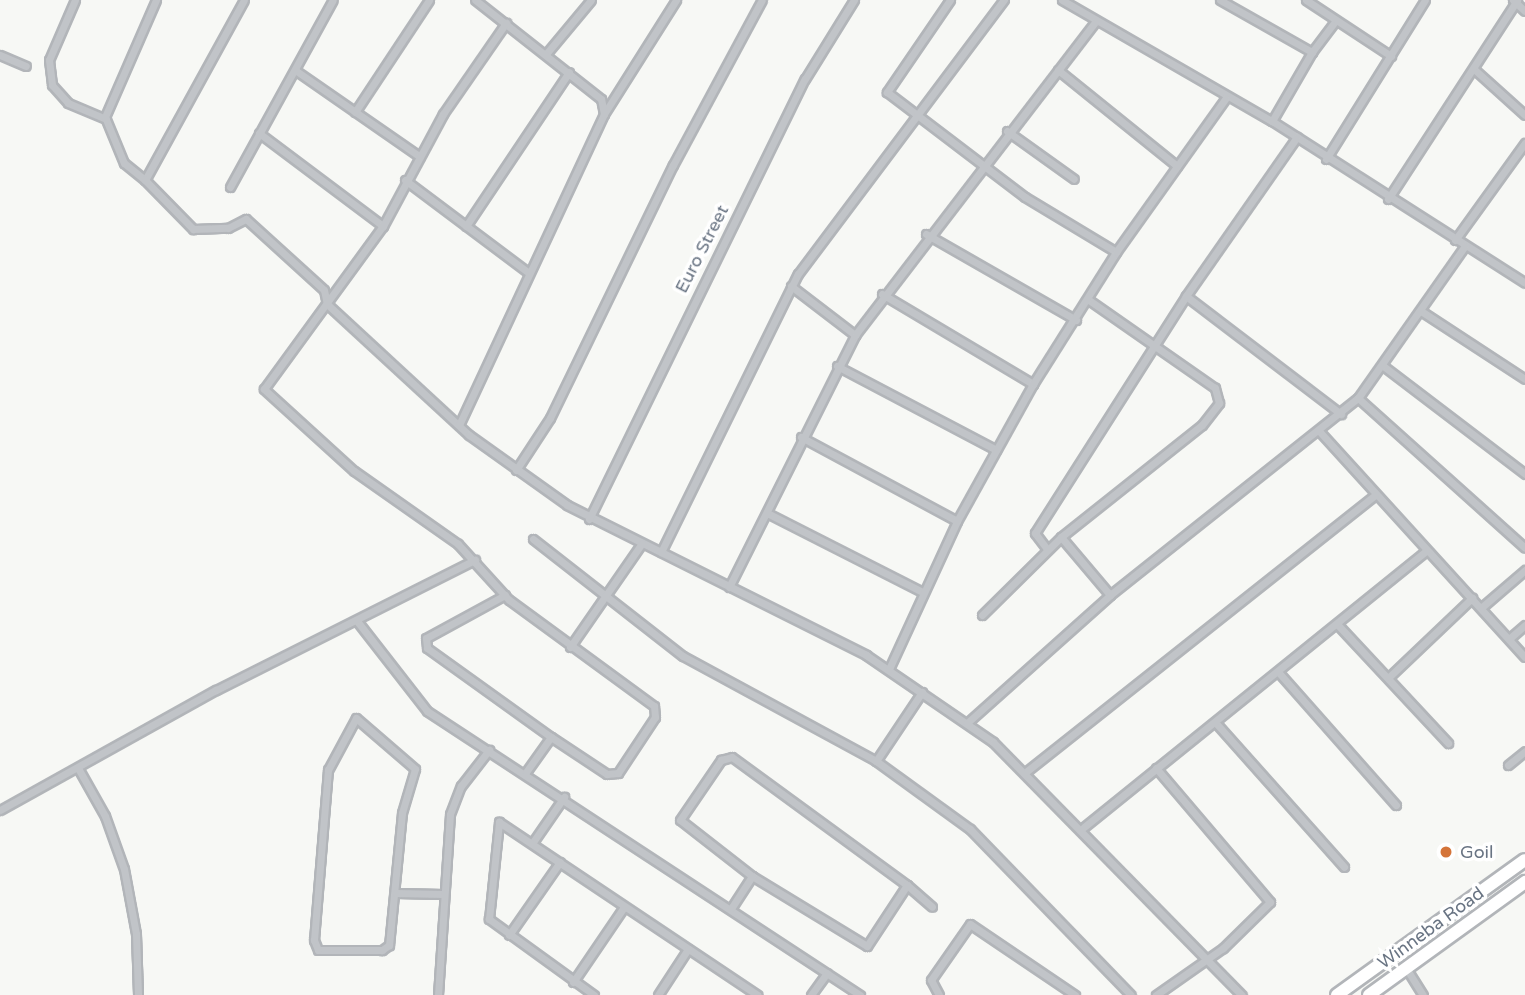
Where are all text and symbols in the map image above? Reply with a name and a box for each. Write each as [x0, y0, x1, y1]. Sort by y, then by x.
street label: Euro Street [671, 201, 733, 297]
place label: Goil [1460, 841, 1494, 863]
marker: Goil [1438, 844, 1454, 860]
street label: Winneba Road [1374, 882, 1488, 974]

